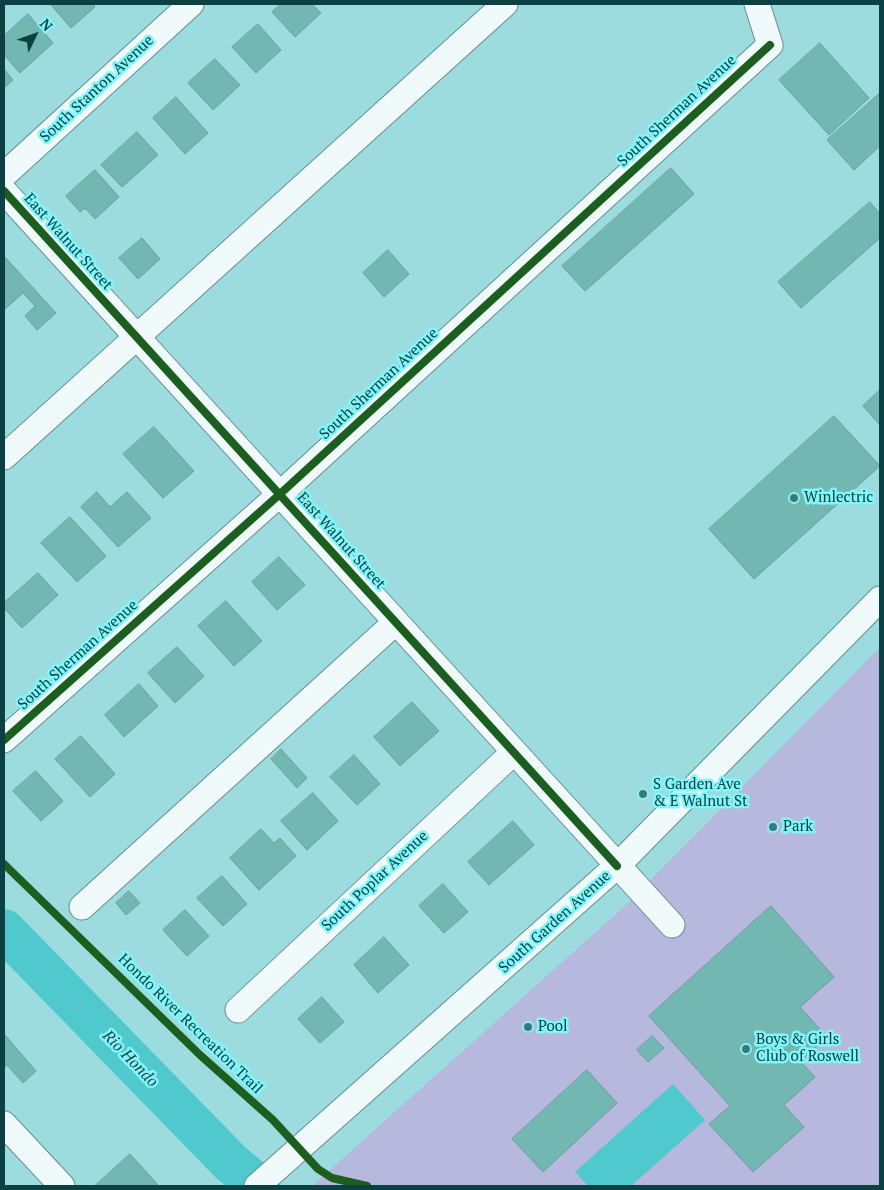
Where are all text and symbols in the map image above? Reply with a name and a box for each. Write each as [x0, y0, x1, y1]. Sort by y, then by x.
north arrow [10, 10, 60, 60]
text: N [36, 14, 57, 35]
street label: South Stanton Avenue [37, 32, 157, 146]
street label: South Sherman Avenue [614, 51, 740, 171]
street label: East Walnut Street [20, 190, 116, 294]
street label: South Sherman Avenue [316, 324, 442, 444]
street label: East Walnut Street [293, 489, 389, 593]
place label: Winlectric [804, 489, 873, 507]
marker: Winlectric [788, 492, 800, 504]
street label: South Sherman Avenue [14, 596, 142, 714]
place label: S Garden Ave & E Walnut St [653, 776, 748, 811]
marker: S Garden Ave & E Walnut St [637, 788, 649, 800]
place label: Park [783, 818, 813, 836]
marker: Park [767, 821, 779, 833]
street label: South Poplar Avenue [318, 827, 432, 935]
street label: South Garden Avenue [495, 867, 615, 977]
street label: Hondo River Recreation Trail [114, 950, 266, 1098]
place label: Pool [538, 1018, 568, 1036]
marker: Pool [522, 1021, 534, 1033]
water label: Rio Hondo [98, 1027, 162, 1091]
place label: Boys & Girls Club of Roswell [756, 1031, 859, 1066]
marker: Boys & Girls Club of Roswell [740, 1043, 752, 1055]

